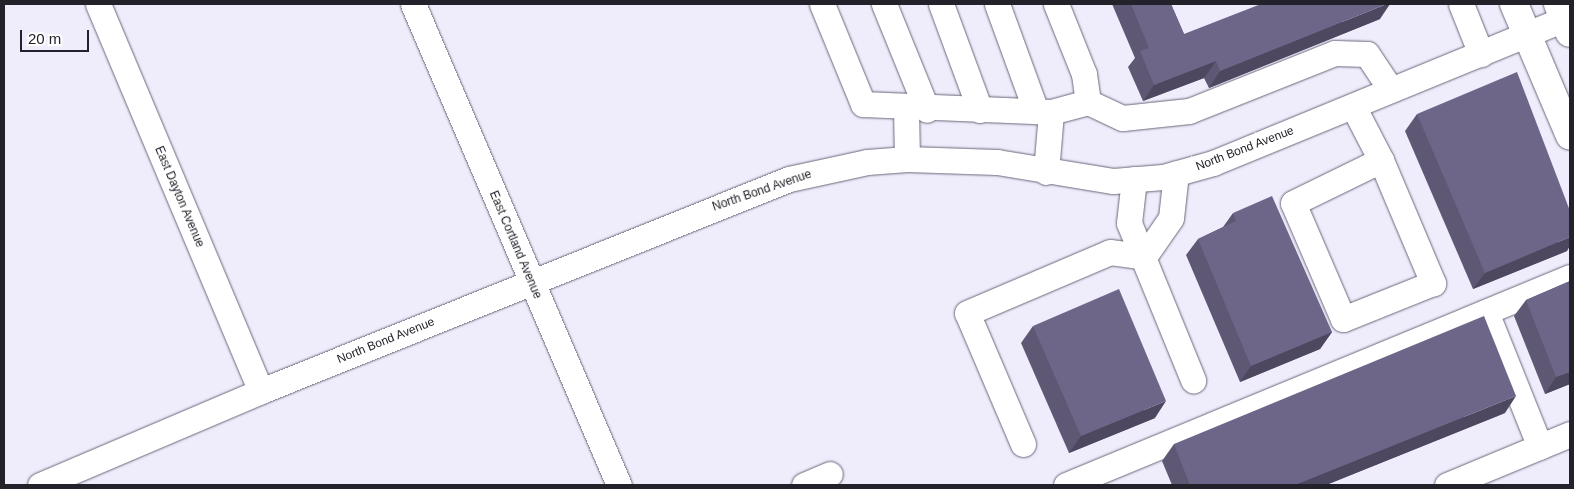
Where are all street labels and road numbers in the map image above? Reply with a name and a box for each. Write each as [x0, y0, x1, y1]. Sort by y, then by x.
street label: North Bond Avenue [1194, 124, 1296, 174]
street label: East Dayton Avenue [151, 144, 207, 250]
street label: North Bond Avenue [710, 167, 814, 215]
street label: East Cortland Avenue [486, 189, 544, 301]
street label: North Bond Avenue [335, 315, 437, 367]

